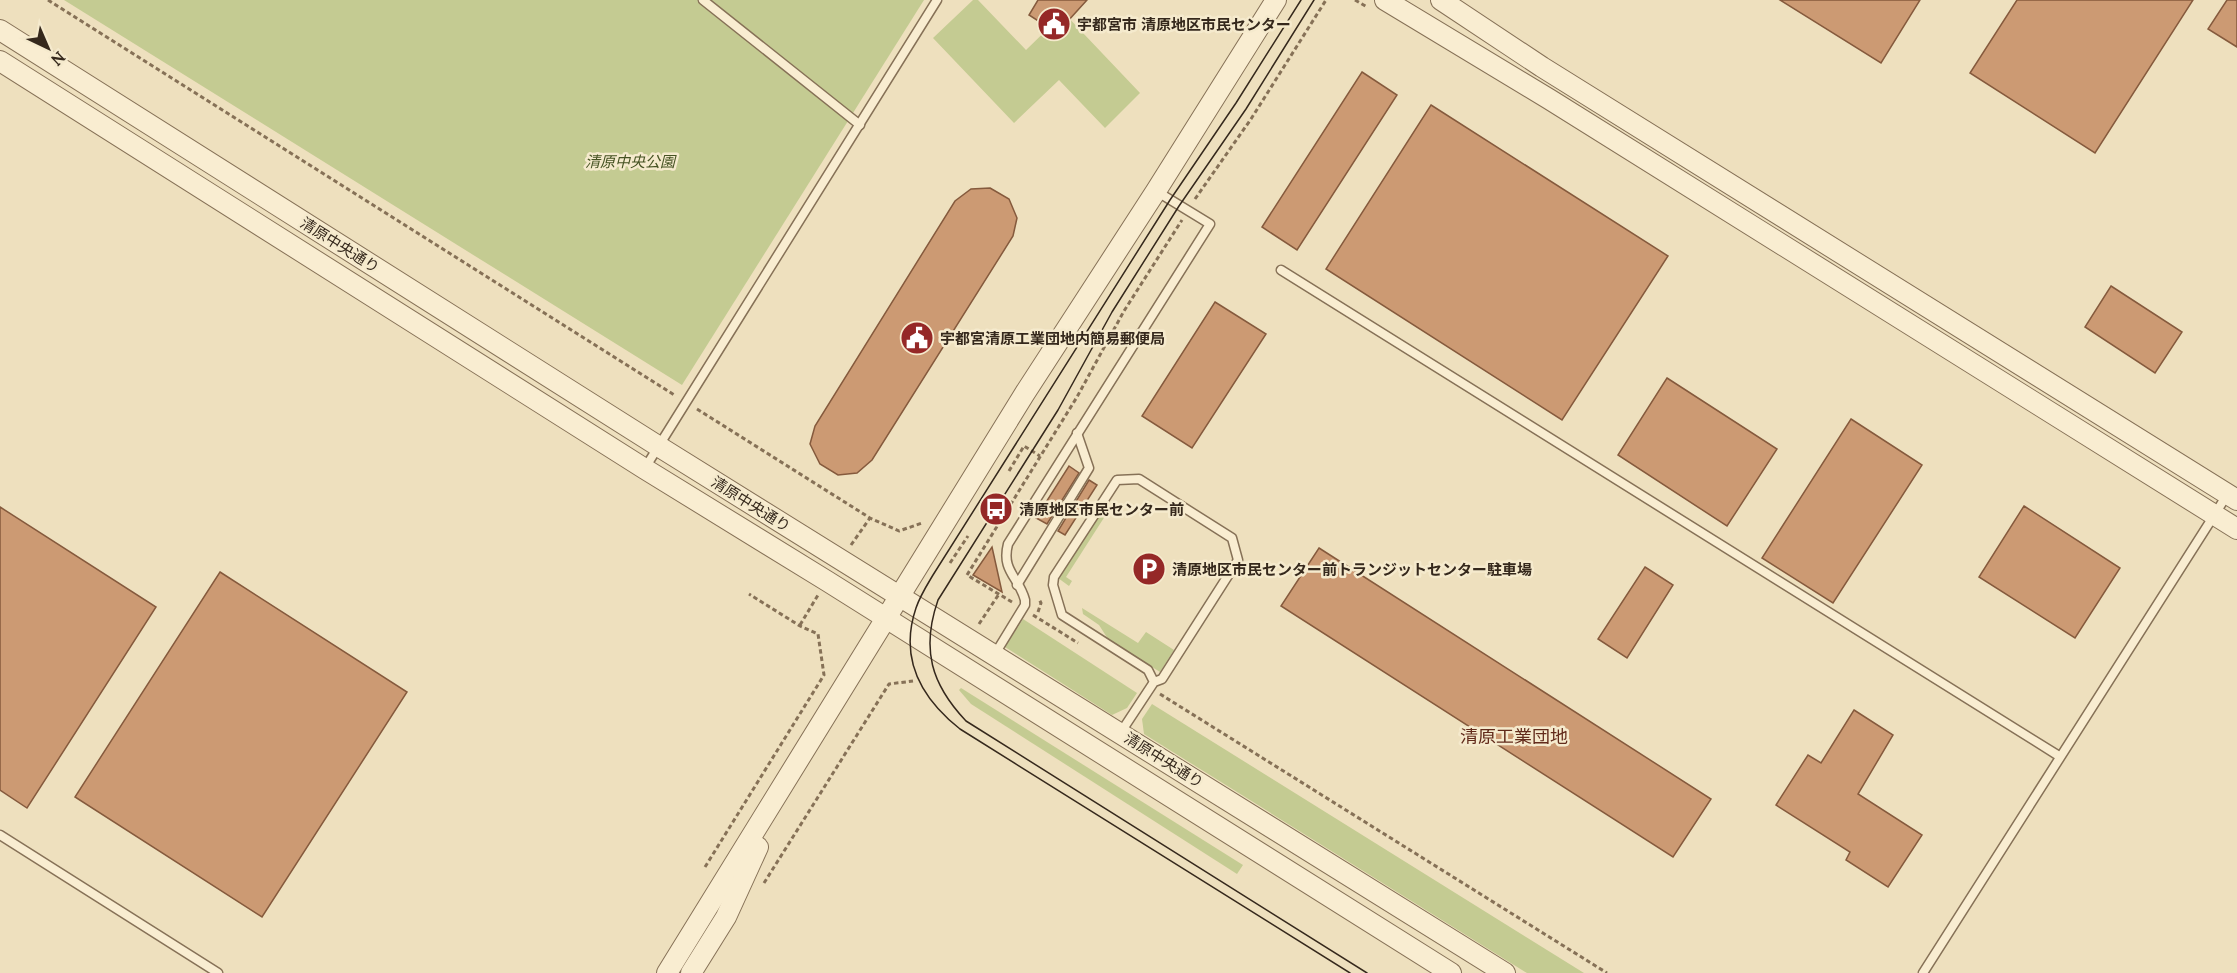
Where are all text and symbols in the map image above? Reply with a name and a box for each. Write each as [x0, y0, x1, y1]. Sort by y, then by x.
public building icon: 宇都宮市 清原地区市民センター [1036, 6, 1072, 42]
place label: 宇都宮市 清原地区市民センター [1077, 15, 1291, 34]
north arrow [18, 18, 78, 78]
text: N [47, 47, 70, 70]
park label: 清原中央公園 [585, 152, 677, 171]
street label: 清原中央通り [297, 213, 383, 277]
public building icon: 宇都宮清原工業団地内簡易郵便局 [899, 320, 935, 356]
place label: 宇都宮清原工業団地内簡易郵便局 [940, 329, 1165, 348]
street label: 清原中央通り [708, 472, 794, 536]
bus stop icon: 清原地区市民センター前 [978, 491, 1014, 527]
place label: 清原地区市民センター前 [1019, 500, 1184, 519]
parking icon: 清原地区市民センター前トランジットセンター駐車場 [1131, 551, 1167, 587]
place label: 清原地区市民センター前トランジットセンター駐車場 [1172, 560, 1532, 579]
district label: 清原工業団地 [1460, 725, 1568, 748]
street label: 清原中央通り [1121, 728, 1207, 792]

